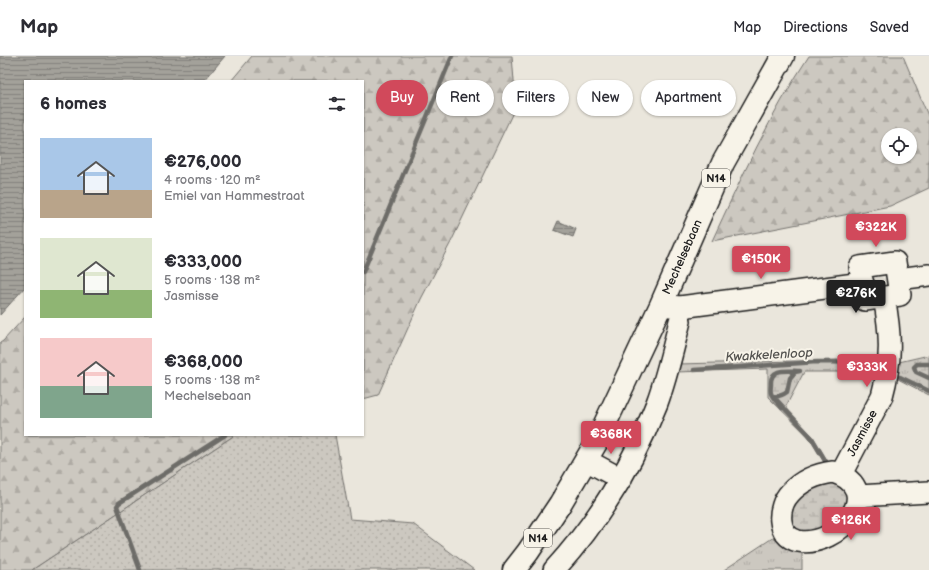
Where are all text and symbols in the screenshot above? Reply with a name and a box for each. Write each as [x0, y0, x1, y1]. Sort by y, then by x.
text: Map [20, 16, 58, 39]
text: Map [733, 19, 761, 36]
text: Directions [783, 19, 848, 36]
text: Saved [870, 19, 909, 36]
chip: Buy [376, 80, 428, 116]
chip: Rent [436, 80, 494, 116]
chip: Filters [502, 80, 569, 116]
chip: New [577, 80, 633, 116]
chip: Apartment [641, 80, 736, 116]
icon: filters [326, 93, 348, 115]
text: 6 homes [40, 94, 107, 114]
map controls [881, 128, 917, 164]
button: locate [881, 128, 917, 164]
text: €276,000 [164, 152, 242, 172]
icon: home [72, 154, 120, 202]
road number: N14 [702, 169, 730, 187]
text: 4 rooms · 120 m² [164, 172, 261, 188]
text: Emiel van Hammestraat [164, 188, 304, 204]
pin: €322K [848, 214, 904, 248]
street label: Mechelsebaan [659, 217, 706, 297]
text: €322K [855, 219, 897, 235]
pin: €150K [733, 246, 789, 280]
text: €150K [741, 251, 781, 267]
text: €333,000 [164, 252, 242, 272]
icon: home [72, 254, 120, 302]
text: 5 rooms · 138 m² [164, 272, 260, 288]
pin: €276K [828, 280, 884, 314]
text: €276K [835, 285, 877, 301]
text: Jasmisse [164, 288, 219, 304]
water label: Kwakkelenloop [725, 345, 814, 365]
text: €368,000 [164, 352, 243, 372]
icon: home [72, 354, 120, 402]
pin: €333K [839, 354, 895, 388]
text: €333K [846, 359, 888, 375]
text: 5 rooms · 138 m² [164, 372, 260, 388]
text: Mechelsebaan [164, 388, 251, 404]
street label: Jasmisse [844, 407, 881, 459]
pin: €368K [583, 421, 639, 455]
text: €368K [590, 426, 632, 442]
pin: €126K [823, 507, 879, 541]
text: €126K [831, 512, 871, 528]
road number: N14 [524, 529, 552, 547]

